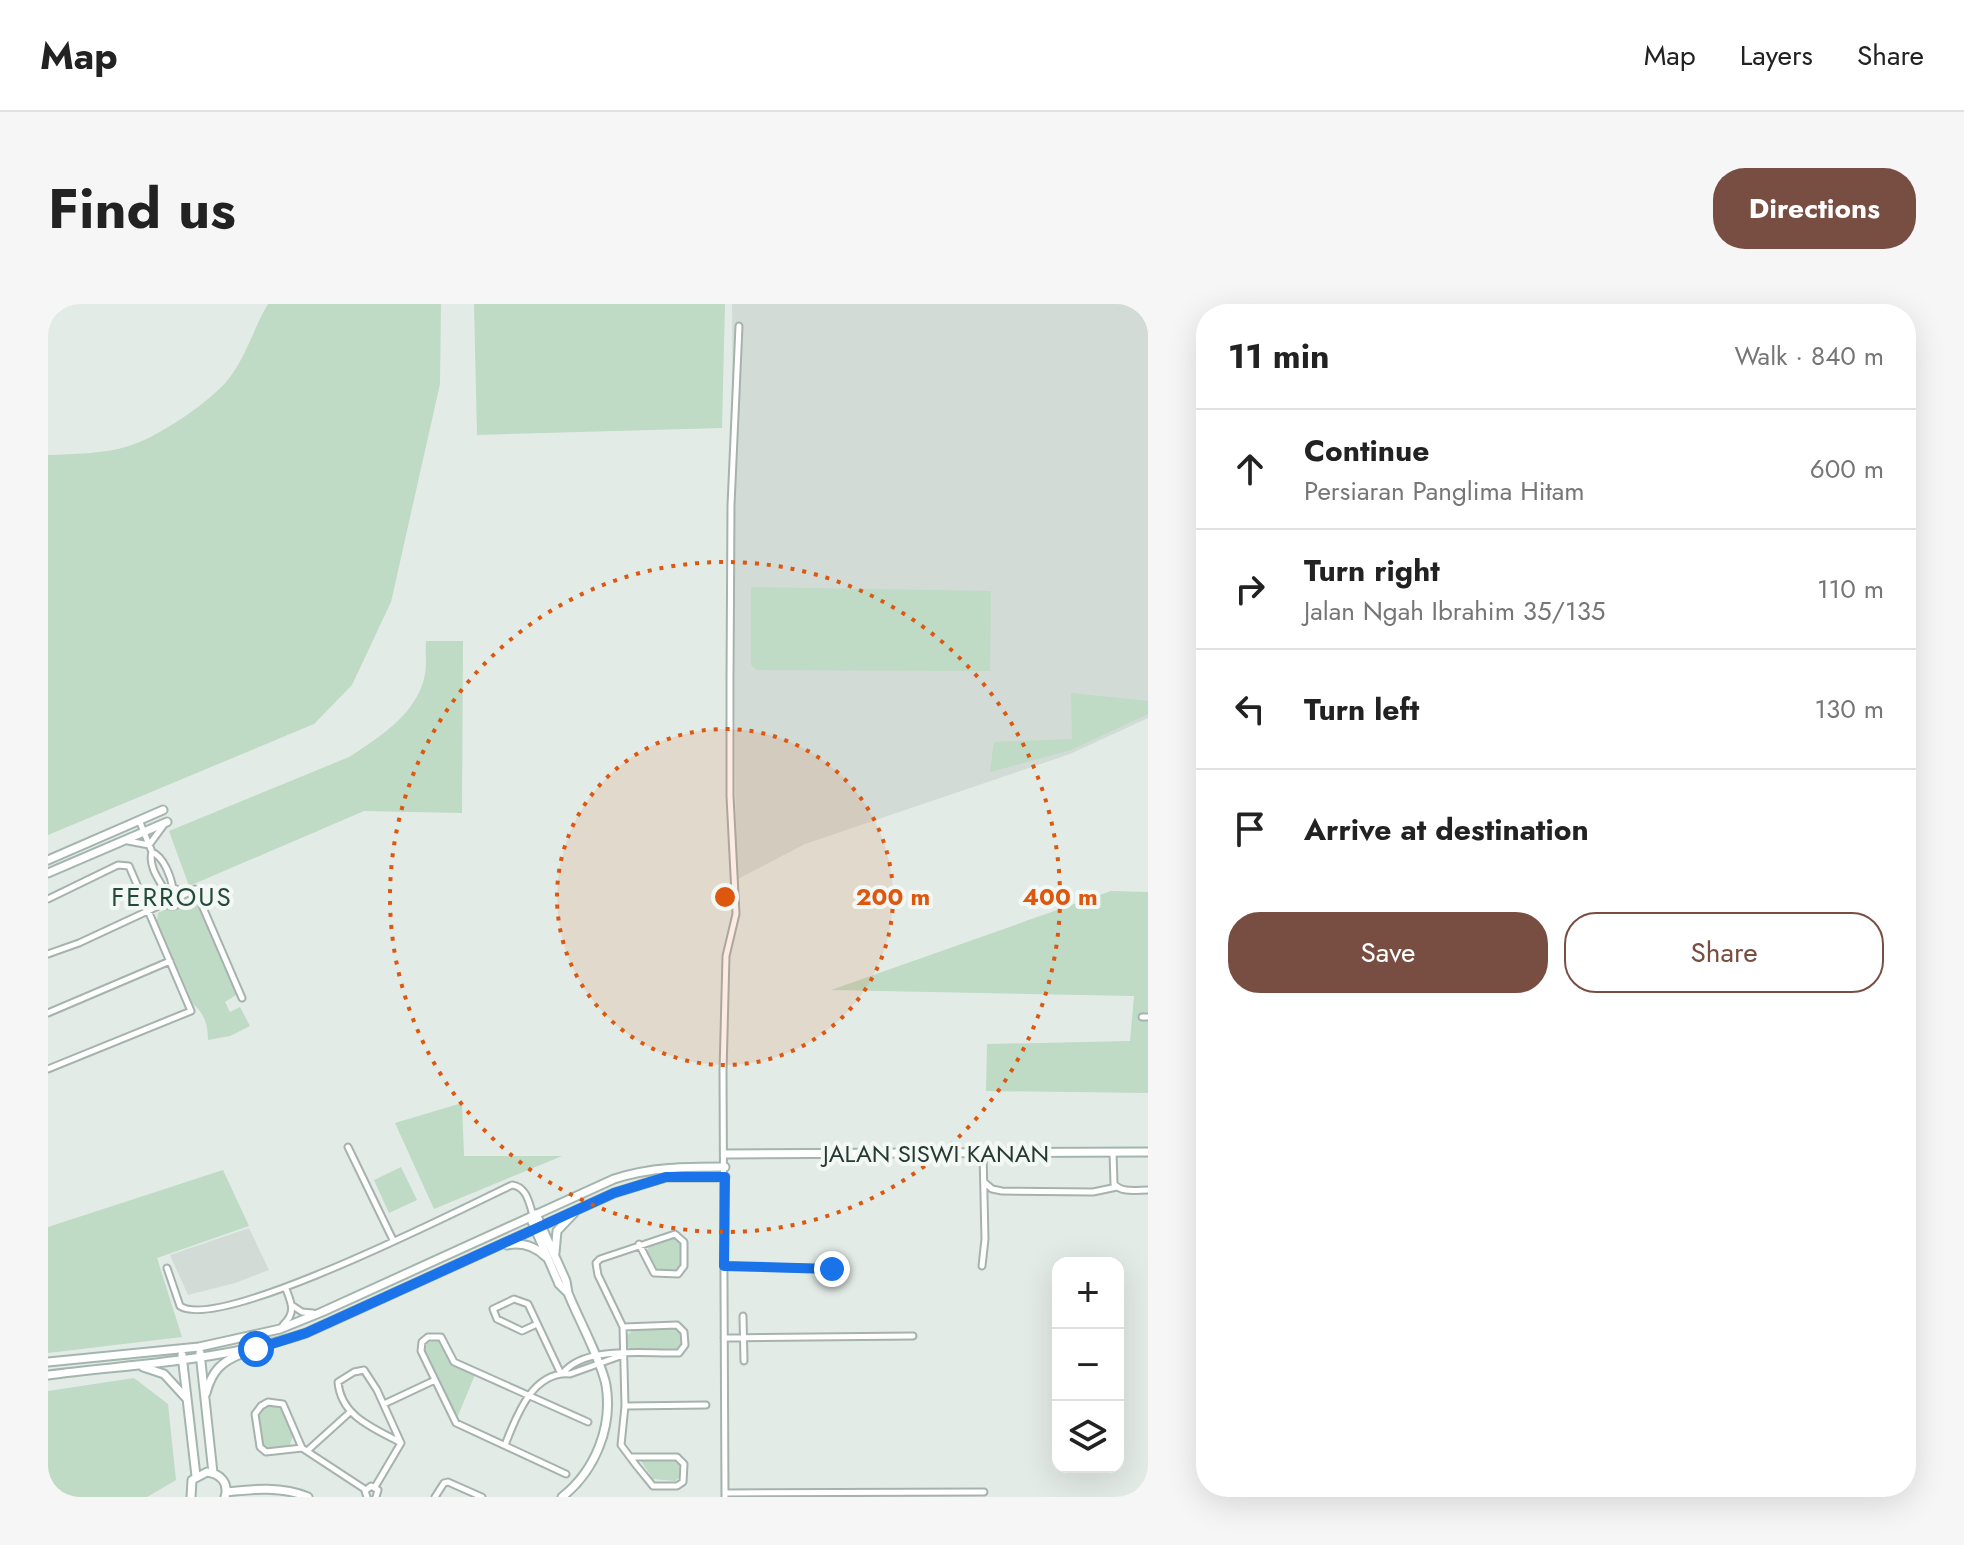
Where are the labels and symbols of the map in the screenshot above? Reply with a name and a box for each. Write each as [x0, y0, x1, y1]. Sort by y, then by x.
district label: FERROUS [111, 878, 233, 916]
text: 200 m [856, 879, 930, 914]
text: 400 m [1022, 879, 1098, 914]
centre of rings [711, 883, 739, 911]
street label: JALAN SISWI KANAN [820, 1136, 1049, 1171]
route end [814, 1251, 850, 1287]
route start [238, 1331, 274, 1367]

